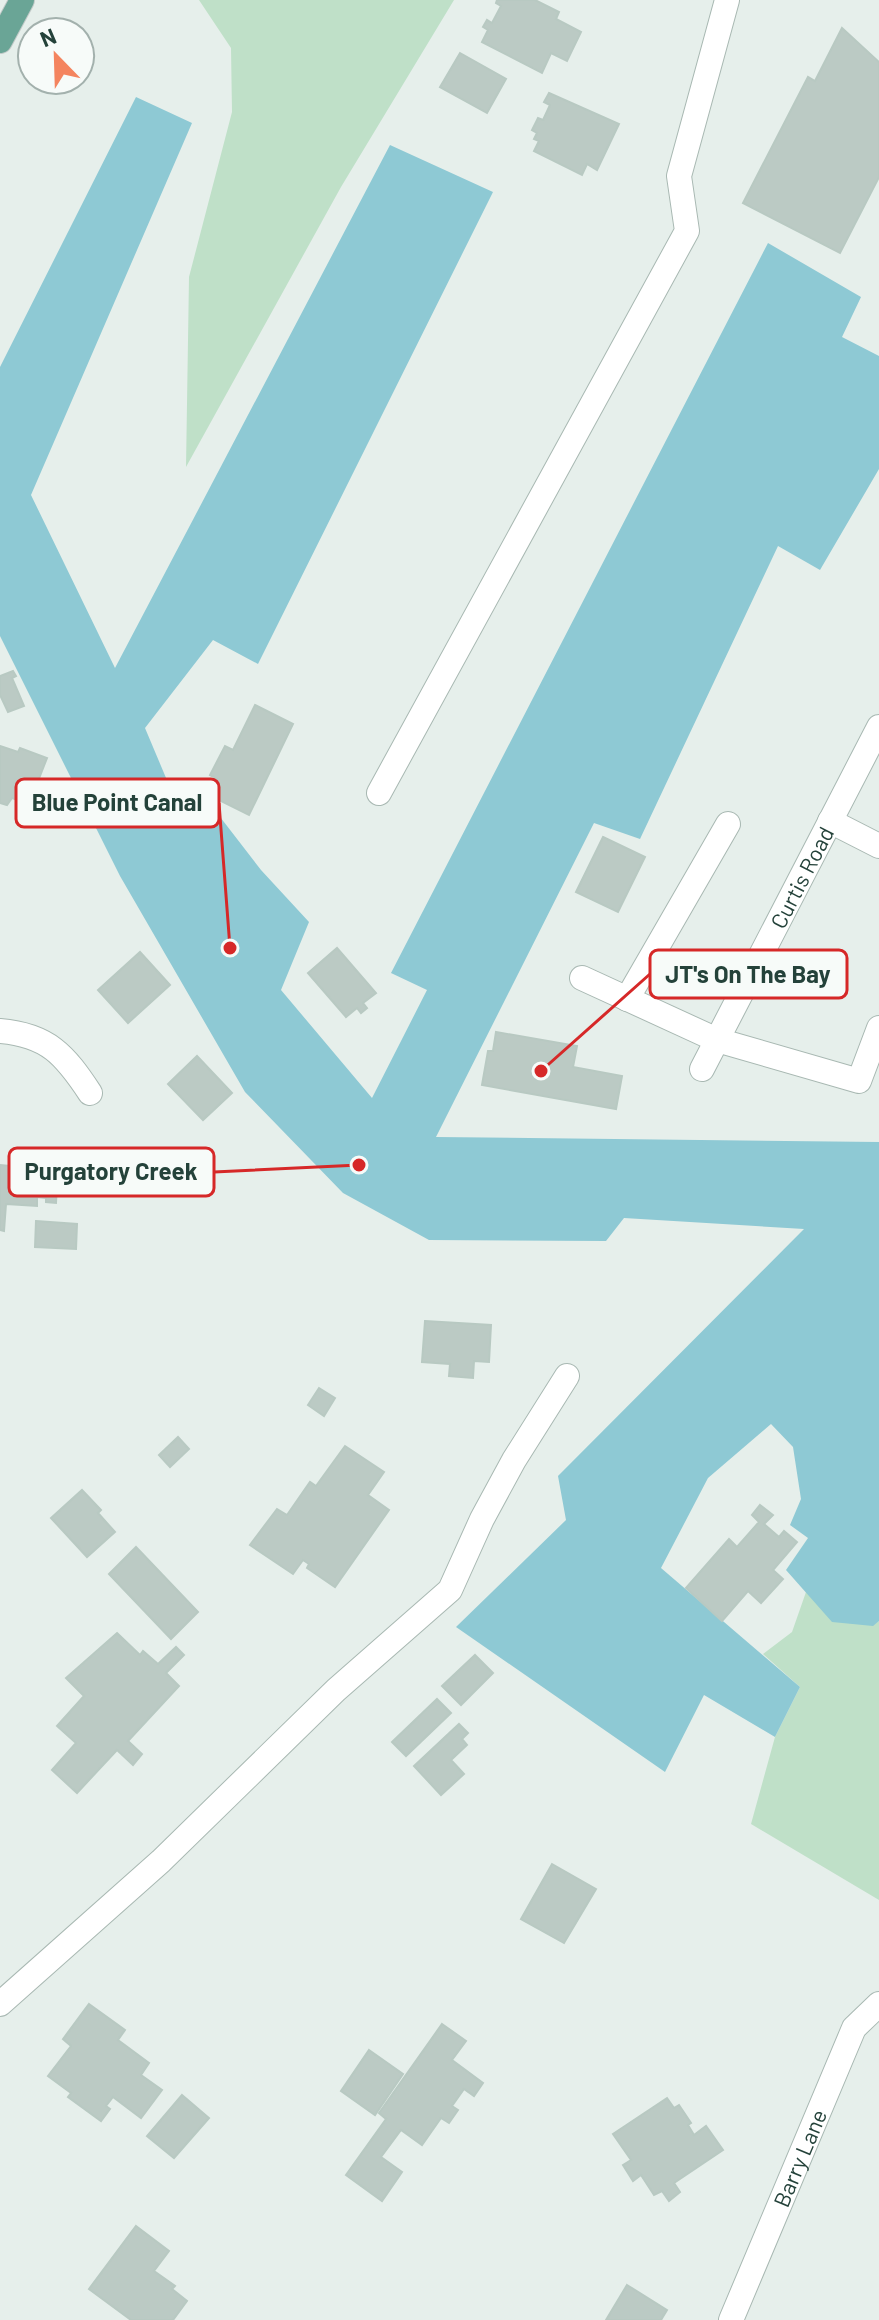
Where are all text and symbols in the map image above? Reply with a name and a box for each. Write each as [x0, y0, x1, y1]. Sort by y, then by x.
north arrow [16, 16, 96, 96]
text: N [36, 22, 60, 51]
callout: Blue Point Canal [16, 779, 219, 827]
text: Blue Point Canal [32, 787, 202, 816]
street label: Curtis Road [764, 822, 838, 932]
callout: JT's On The Bay [650, 950, 847, 998]
text: JT's On The Bay [665, 959, 831, 988]
callout: Purgatory Creek [9, 1148, 214, 1196]
text: Purgatory Creek [25, 1156, 198, 1185]
street label: Barry Lane [767, 2105, 831, 2210]

